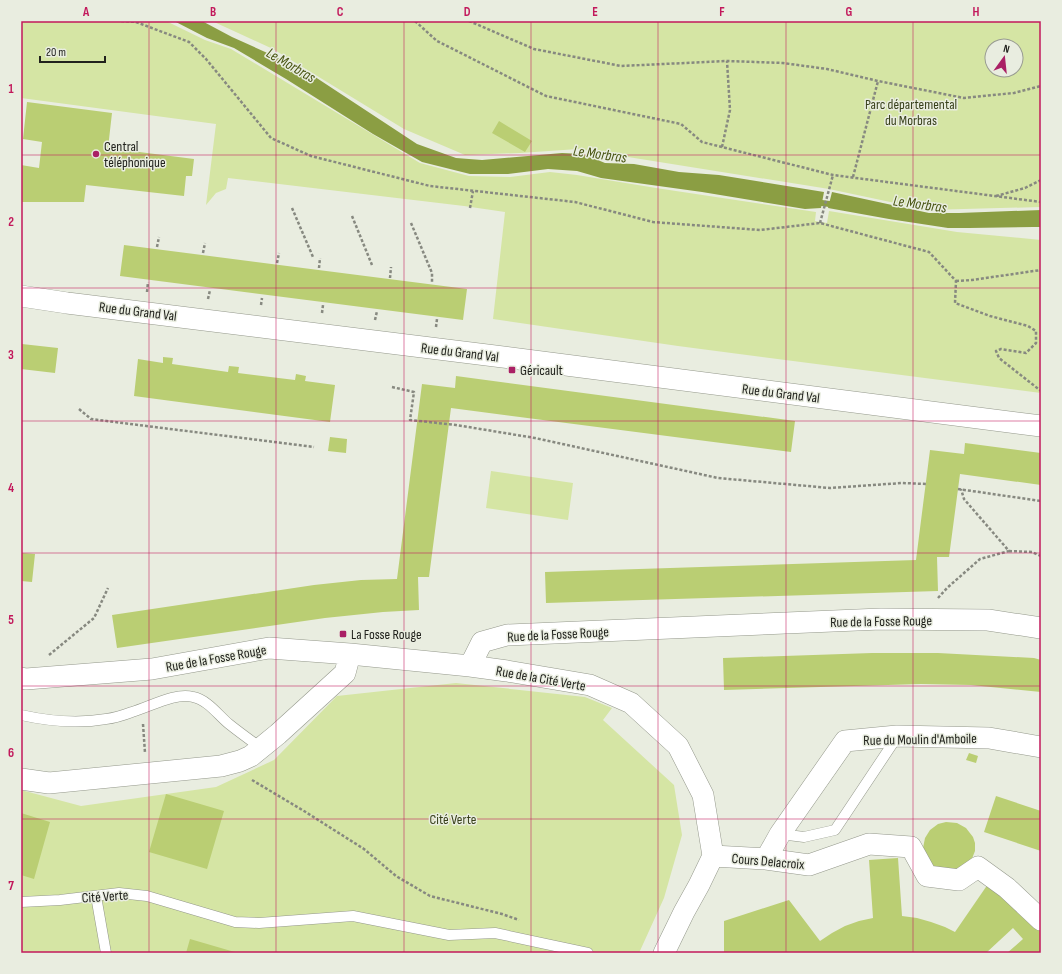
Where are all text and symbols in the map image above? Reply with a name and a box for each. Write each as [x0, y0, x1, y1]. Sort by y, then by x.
text: A [82, 4, 90, 20]
text: B [210, 4, 216, 20]
text: C [337, 4, 344, 20]
text: D [464, 4, 471, 20]
text: E [592, 4, 598, 20]
text: F [719, 4, 725, 20]
text: G [846, 4, 853, 20]
text: H [973, 4, 980, 20]
scale bar [40, 38, 105, 64]
north arrow [984, 38, 1024, 78]
text: N [1002, 42, 1011, 56]
water label: Le Morbras [263, 44, 319, 88]
text: 20 m [46, 45, 66, 60]
text: 1 [8, 81, 14, 97]
park label: Parc départemental du Morbras [865, 96, 957, 129]
place label: Central téléphonique [104, 138, 166, 171]
water label: Le Morbras [572, 141, 629, 168]
marker: Central téléphonique [91, 149, 101, 159]
water label: Le Morbras [892, 191, 949, 218]
text: 2 [8, 214, 14, 230]
street label: Rue du Grand Val [98, 298, 178, 325]
street label: Rue du Grand Val [420, 339, 500, 366]
text: 3 [8, 347, 14, 363]
place label: Géricault [520, 362, 563, 379]
marker: Géricault [507, 365, 517, 375]
street label: Rue du Grand Val [741, 380, 821, 407]
text: 4 [8, 480, 14, 496]
text: 5 [8, 612, 14, 628]
street label: Rue de la Fosse Rouge [830, 612, 932, 631]
street label: Rue de la Fosse Rouge [507, 623, 609, 646]
place label: La Fosse Rouge [351, 626, 422, 643]
marker: La Fosse Rouge [338, 629, 348, 639]
street label: Rue de la Fosse Rouge [164, 641, 268, 676]
street label: Rue de la Cité Verte [495, 662, 587, 695]
street label: Rue du Moulin d'Amboile [863, 730, 977, 749]
text: 6 [8, 745, 14, 761]
park label: Cité Verte [430, 811, 476, 828]
street label: Cours Delacroix [731, 850, 806, 873]
text: 7 [8, 878, 14, 894]
street label: Cité Verte [81, 886, 129, 907]

